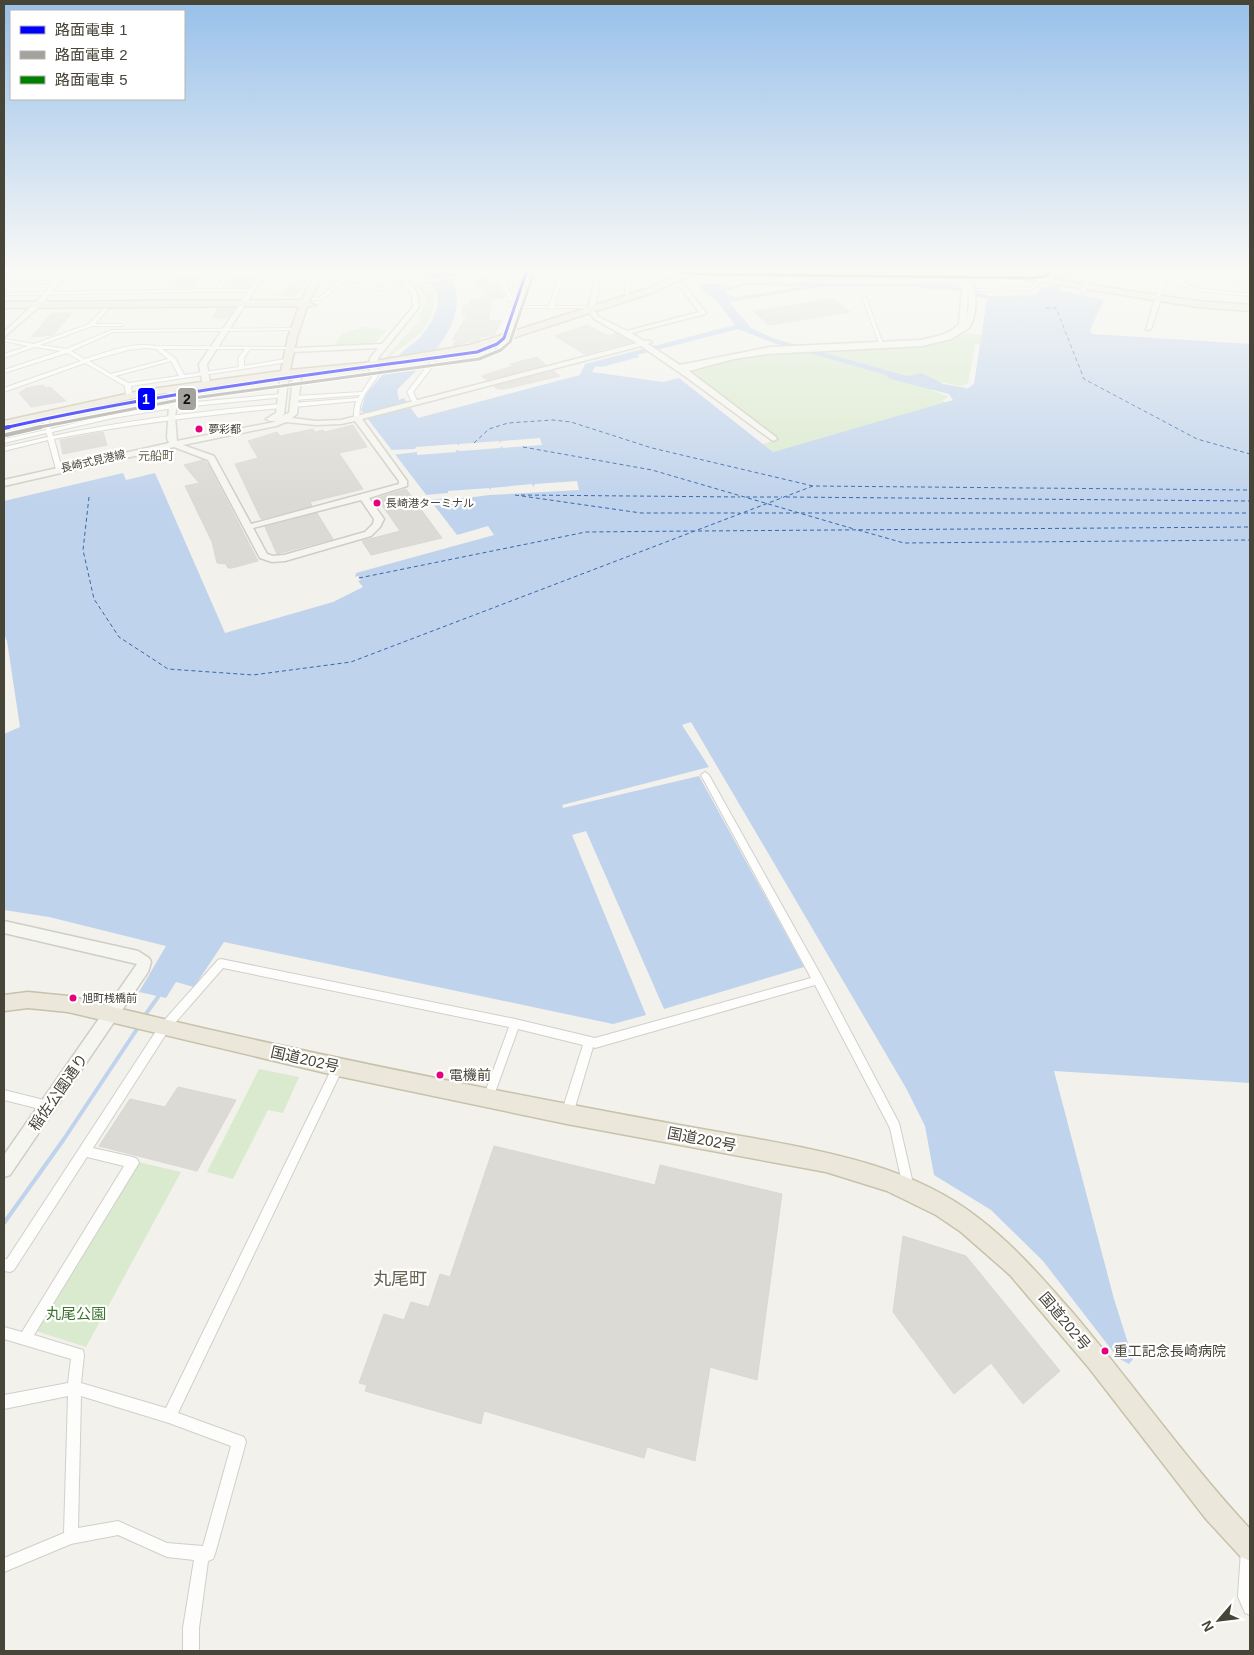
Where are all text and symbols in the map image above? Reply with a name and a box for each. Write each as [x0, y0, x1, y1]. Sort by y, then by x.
legend [10, 10, 185, 100]
text: 路面電車 1 [55, 21, 128, 38]
text: 路面電車 2 [55, 46, 128, 63]
text: 路面電車 5 [55, 71, 128, 88]
line badge: 1 [137, 387, 156, 411]
line badge: 2 [177, 387, 197, 411]
text: 1 [142, 391, 150, 407]
text: 2 [183, 391, 191, 407]
place label: 夢彩都 [208, 423, 241, 435]
marker: 夢彩都 [194, 424, 204, 434]
street label: 長崎式見港線 [59, 448, 127, 474]
district label: 元船町 [138, 449, 174, 463]
place label: 長崎港ターミナル [386, 497, 474, 509]
marker: 長崎港ターミナル [372, 498, 382, 508]
place label: 旭町桟橋前 [82, 992, 137, 1004]
marker: 旭町桟橋前 [68, 993, 78, 1003]
street label: 国道202号 [269, 1043, 341, 1075]
street label: 稲佐公園通り [25, 1050, 91, 1134]
place label: 電機前 [449, 1067, 491, 1083]
marker: 電機前 [435, 1070, 445, 1080]
street label: 国道202号 [666, 1124, 738, 1154]
district label: 丸尾町 [373, 1269, 427, 1289]
street label: 国道202号 [1036, 1289, 1094, 1353]
park label: 丸尾公園 [46, 1305, 106, 1322]
place label: 重工記念長崎病院 [1114, 1343, 1226, 1359]
marker: 重工記念長崎病院 [1100, 1346, 1110, 1356]
north arrow [1194, 1595, 1244, 1645]
text: N [1198, 1618, 1217, 1634]

